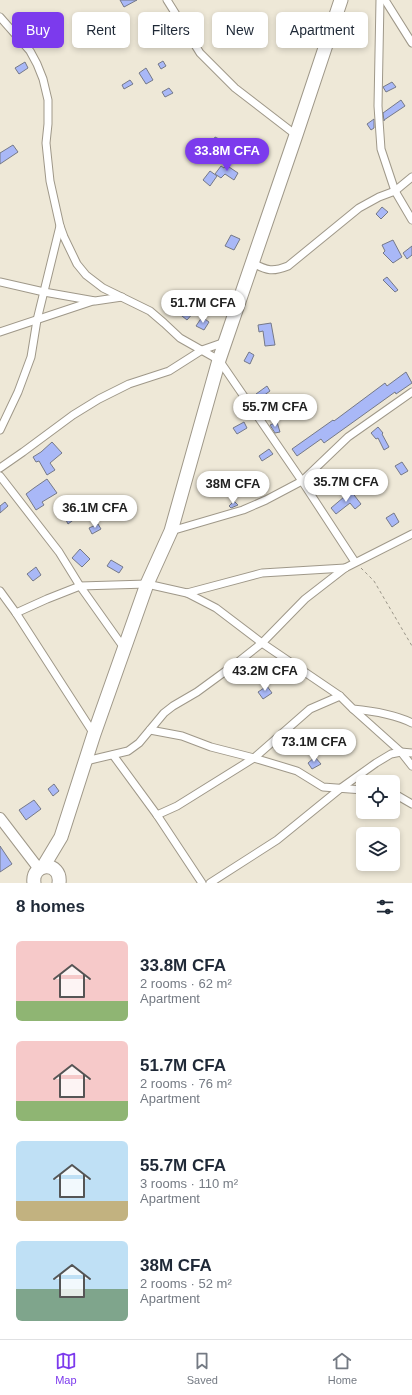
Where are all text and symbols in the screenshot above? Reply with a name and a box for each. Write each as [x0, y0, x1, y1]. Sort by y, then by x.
chip: Buy [12, 12, 64, 48]
chip: Rent [72, 12, 130, 48]
chip: Filters [138, 12, 204, 48]
chip: New [212, 12, 268, 48]
chip: Apartment [276, 12, 368, 48]
pin: 33.8M CFA [181, 138, 273, 172]
text: 33.8M CFA [194, 143, 260, 158]
pin: 51.7M CFA [157, 290, 249, 324]
text: 51.7M CFA [170, 295, 236, 310]
pin: 55.7M CFA [229, 394, 321, 428]
text: 55.7M CFA [242, 399, 308, 414]
pin: 35.7M CFA [300, 469, 392, 503]
pin: 38M CFA [196, 471, 270, 505]
text: 35.7M CFA [313, 474, 379, 489]
text: 38M CFA [206, 476, 260, 491]
pin: 36.1M CFA [49, 495, 141, 529]
text: 36.1M CFA [62, 500, 128, 515]
pin: 43.2M CFA [219, 658, 311, 692]
text: 43.2M CFA [232, 663, 298, 678]
pin: 73.1M CFA [268, 729, 360, 763]
text: 73.1M CFA [281, 734, 347, 749]
map controls [356, 775, 400, 871]
button: locate [356, 775, 400, 819]
button: layers [356, 827, 400, 871]
icon: filters [374, 896, 396, 918]
text: 8 homes [16, 897, 85, 916]
text: 33.8M CFA [140, 956, 226, 975]
icon: home [48, 957, 96, 1005]
text: 2 rooms · 62 m² [140, 976, 232, 991]
text: Apartment [140, 991, 200, 1006]
text: 51.7M CFA [140, 1056, 226, 1075]
icon: home [48, 1057, 96, 1105]
text: 2 rooms · 76 m² [140, 1076, 232, 1091]
text: Apartment [140, 1091, 200, 1106]
text: 55.7M CFA [140, 1156, 226, 1175]
icon: home [48, 1157, 96, 1205]
text: 3 rooms · 110 m² [140, 1176, 238, 1191]
text: Apartment [140, 1191, 200, 1206]
text: 38M CFA [140, 1256, 212, 1275]
icon: home [48, 1257, 96, 1305]
text: 2 rooms · 52 m² [140, 1276, 232, 1291]
text: Apartment [140, 1291, 200, 1306]
tab: Map [55, 1350, 77, 1386]
tab: Saved [187, 1350, 218, 1386]
tab: Home [328, 1350, 357, 1386]

